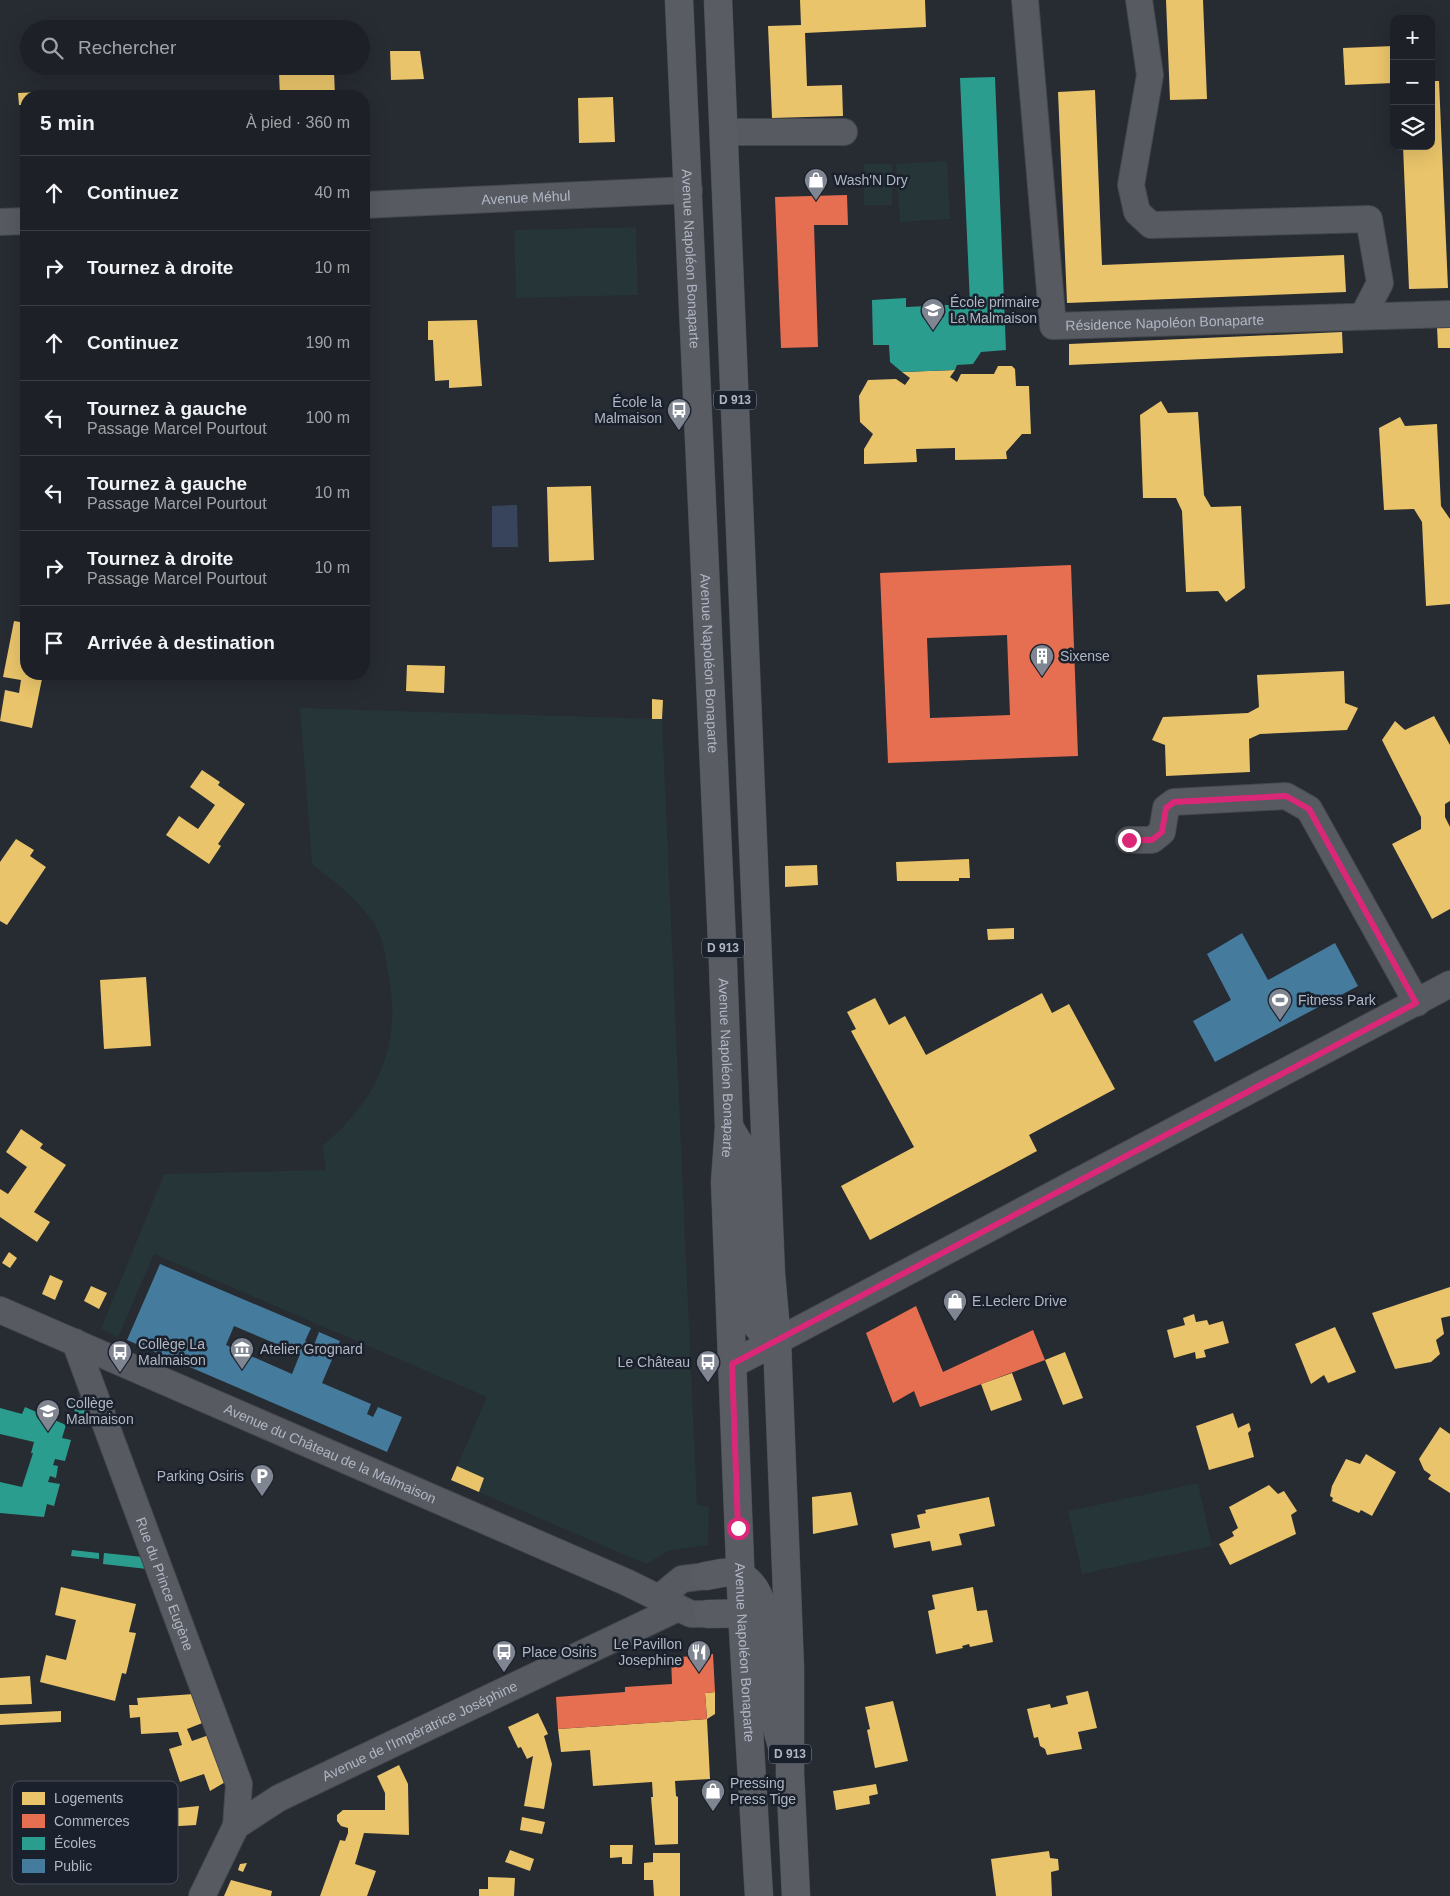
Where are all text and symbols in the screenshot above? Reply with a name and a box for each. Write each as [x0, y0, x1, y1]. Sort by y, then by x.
map controls [1390, 15, 1435, 150]
button: + [1390, 15, 1435, 60]
search box [20, 20, 370, 75]
icon: search [38, 34, 66, 62]
text: Rechercher [78, 37, 176, 58]
button: − [1390, 60, 1435, 105]
button: layers [1390, 105, 1435, 150]
text: 5 min [40, 111, 95, 134]
text: À pied · 360 m [246, 114, 350, 131]
shop icon: Wash'N Dry [803, 167, 829, 201]
street label: Avenue Napoléon Bonaparte [679, 169, 703, 349]
place label: Wash'N Dry [834, 172, 908, 188]
icon: ahead [40, 179, 68, 207]
text: Continuez [87, 182, 179, 203]
text: 40 m [314, 184, 350, 201]
street label: Avenue Méhul [481, 187, 571, 208]
icon: right [40, 254, 68, 282]
text: Tournez à droite [87, 257, 233, 278]
text: 10 m [314, 259, 350, 276]
place label: École primaire La Malmaison [950, 294, 1040, 326]
school or university icon: École primaire La Malmaison [920, 297, 946, 331]
street label: Résidence Napoléon Bonaparte [1065, 312, 1265, 334]
icon: ahead [40, 329, 68, 357]
text: Continuez [87, 332, 179, 353]
text: 190 m [306, 334, 350, 351]
road number: D 913 [714, 390, 756, 410]
place label: École la Malmaison [594, 394, 662, 426]
bus stop icon: École la Malmaison [666, 397, 692, 431]
text: Tournez à gauche [87, 398, 247, 419]
icon: left [40, 404, 68, 432]
text: 100 m [306, 409, 350, 426]
text: Passage Marcel Pourtout [87, 420, 267, 437]
text: Tournez à gauche [87, 473, 247, 494]
icon: left [40, 479, 68, 507]
text: 10 m [314, 484, 350, 501]
text: Passage Marcel Pourtout [87, 495, 267, 512]
text: Tournez à droite [87, 548, 233, 569]
icon: right [40, 554, 68, 582]
text: 10 m [314, 559, 350, 576]
text: Passage Marcel Pourtout [87, 570, 267, 587]
street label: Avenue Napoléon Bonaparte [697, 573, 721, 754]
icon: arrive [40, 629, 68, 657]
text: Arrivée à destination [87, 632, 275, 653]
building icon: Sixense [1029, 643, 1055, 677]
place label: Sixense [1060, 648, 1110, 664]
route end [1118, 829, 1141, 852]
road number: D 913 [702, 938, 744, 958]
street label: Avenue Napoléon Bonaparte [716, 978, 737, 1158]
sports icon: Fitness Park [1267, 987, 1293, 1021]
place label: Fitness Park [1298, 992, 1377, 1008]
shop icon: E.Leclerc Drive [942, 1288, 968, 1322]
place label: E.Leclerc Drive [972, 1293, 1067, 1309]
place label: Collège La Malmaison [138, 1336, 206, 1368]
museum icon: Atelier Grognard [229, 1336, 255, 1370]
bus stop icon: Collège La Malmaison [107, 1339, 133, 1373]
place label: Atelier Grognard [260, 1341, 363, 1357]
bus stop icon: Le Château [695, 1349, 721, 1383]
place label: Le Château [618, 1354, 690, 1370]
place label: Collège Malmaison [66, 1395, 134, 1427]
school or university icon: Collège Malmaison [35, 1398, 61, 1432]
street label: Avenue du Château de la Malmaison [222, 1400, 439, 1507]
parking icon: Parking Osiris [249, 1463, 275, 1497]
place label: Parking Osiris [157, 1468, 244, 1484]
street label: Rue du Prince Eugène [133, 1515, 197, 1653]
route start [727, 1517, 750, 1540]
street label: Avenue Napoléon Bonaparte [732, 1562, 758, 1743]
place label: Le Pavillon Josephine [614, 1636, 682, 1668]
bus stop icon: Place Osiris [491, 1639, 517, 1673]
restaurant icon: Le Pavillon Josephine [686, 1639, 712, 1673]
place label: Place Osiris [522, 1644, 597, 1660]
street label: Avenue de l'Impératrice Joséphine [320, 1678, 520, 1784]
road number: D 913 [769, 1745, 811, 1764]
place label: Pressing Press Tige [730, 1775, 796, 1807]
shop icon: Pressing Press Tige [700, 1778, 726, 1812]
legend [12, 1781, 178, 1884]
text: Logements [54, 1790, 123, 1806]
text: Commerces [54, 1813, 129, 1829]
text: Écoles [54, 1835, 96, 1851]
text: Public [54, 1858, 92, 1874]

